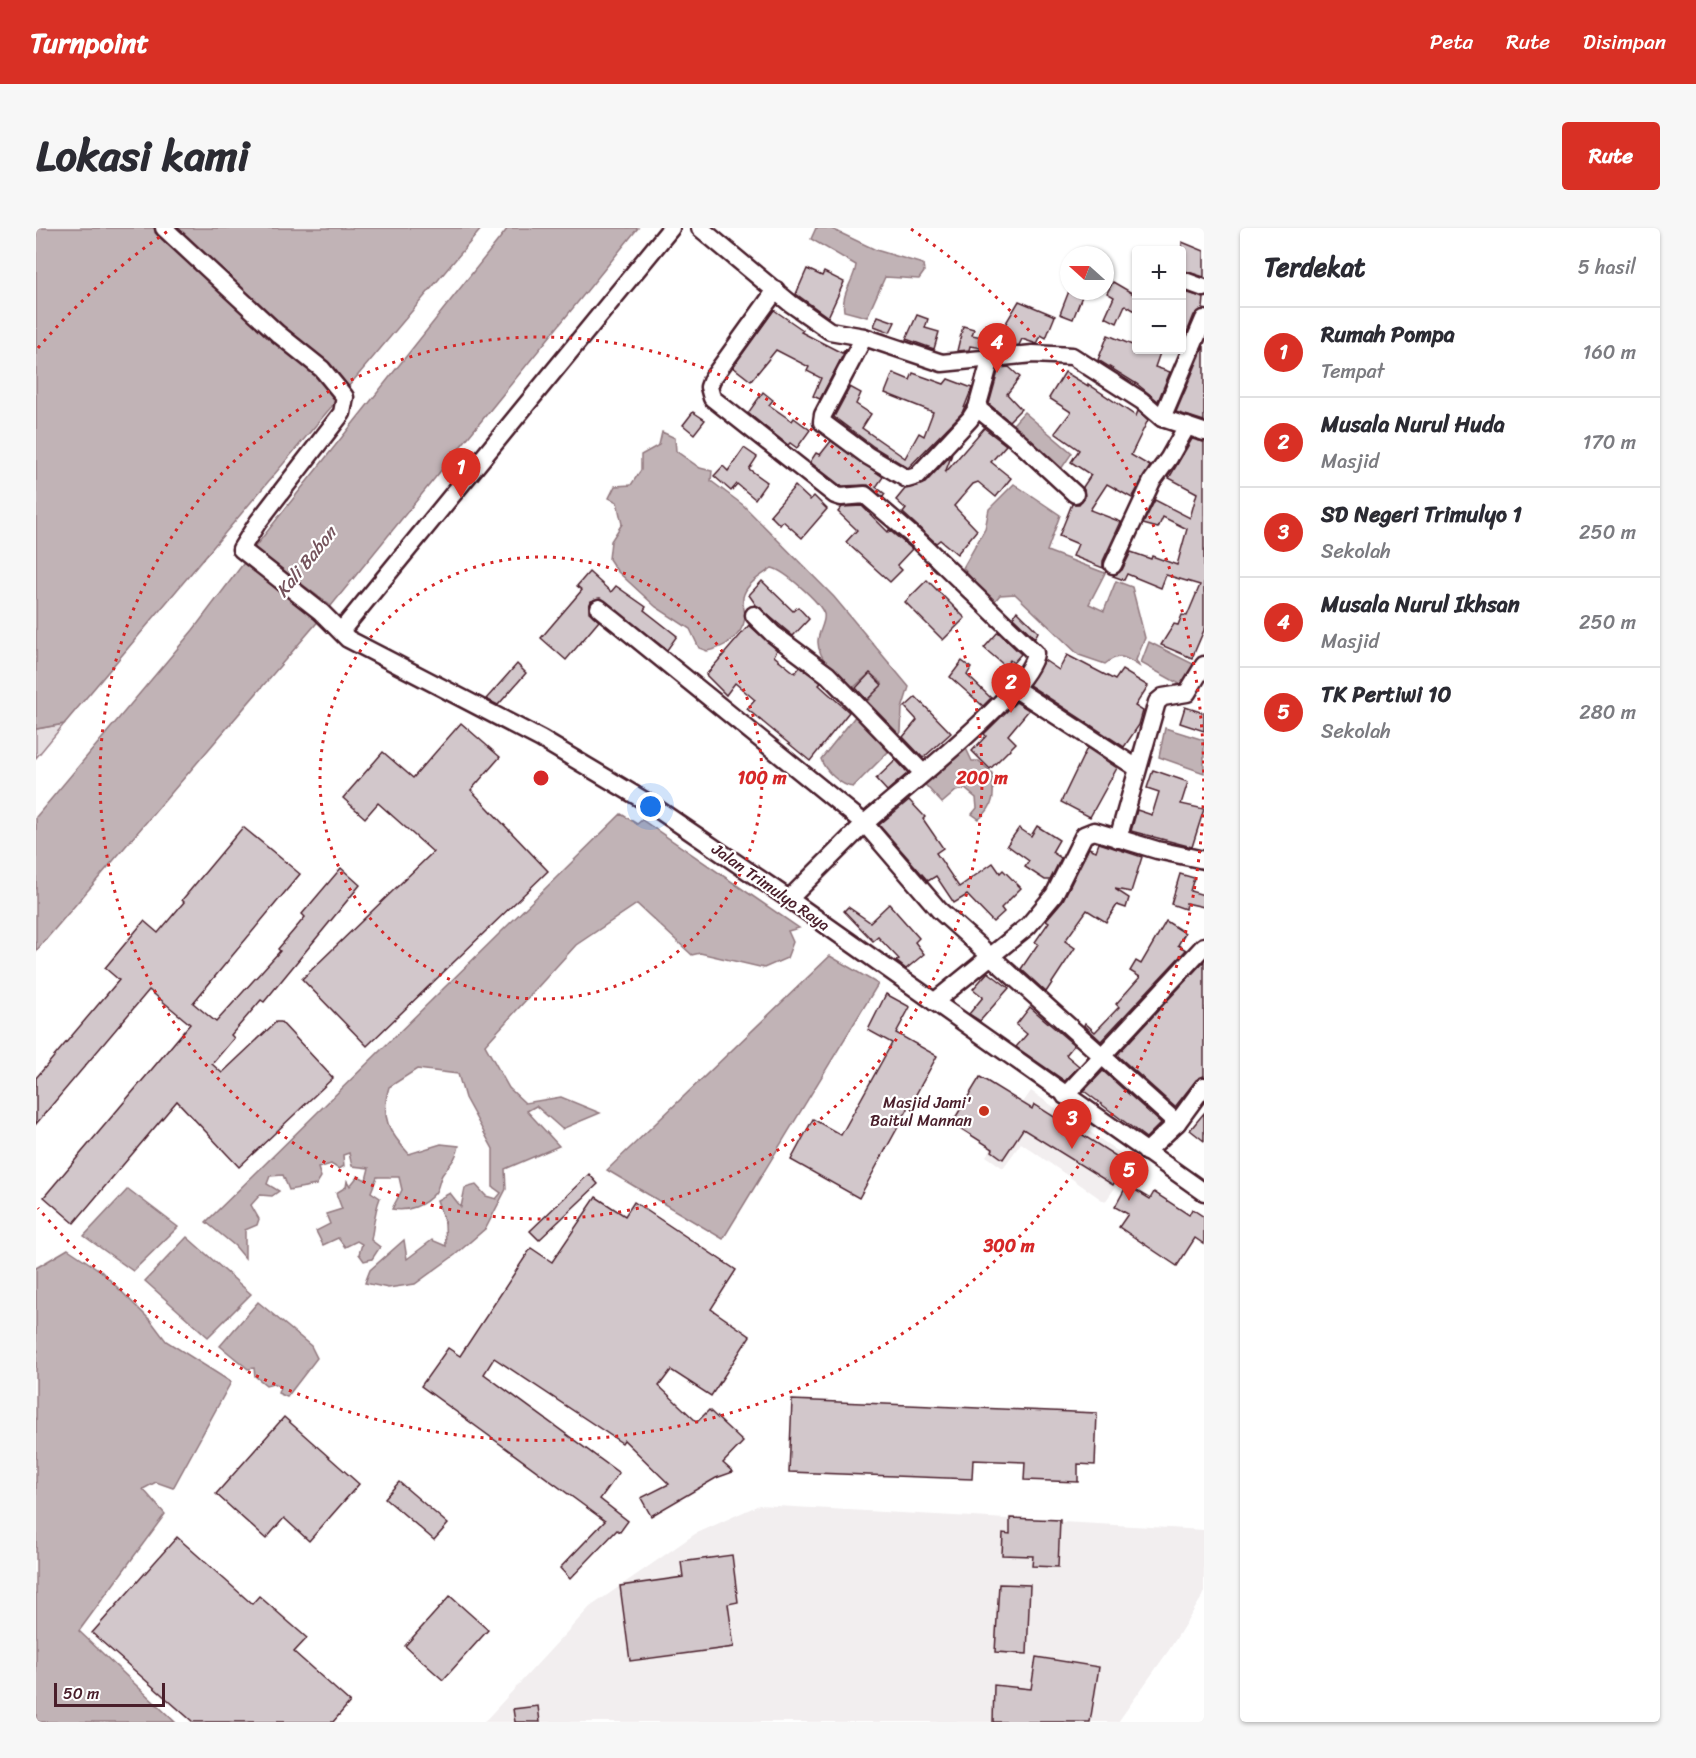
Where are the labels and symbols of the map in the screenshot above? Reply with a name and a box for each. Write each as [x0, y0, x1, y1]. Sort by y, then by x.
north arrow [1060, 246, 1114, 300]
pin: 4 [978, 324, 1016, 373]
pin: 1 [442, 448, 480, 498]
water label: Kali Babon [267, 518, 346, 605]
pin: 2 [992, 664, 1030, 713]
text: 100 m [738, 762, 787, 794]
text: 200 m [955, 762, 1008, 794]
centre of rings [531, 768, 551, 788]
your location [636, 792, 665, 821]
street label: Jalan Trimulyo Raya [705, 835, 836, 939]
place label: Masjid Jami' Baitul Mannan [870, 1088, 972, 1135]
pin: 3 [1052, 1100, 1092, 1149]
marker: Masjid Jami' Baitul Mannan [977, 1104, 991, 1118]
pin: 5 [1110, 1152, 1148, 1201]
text: 300 m [982, 1230, 1035, 1262]
scale bar [54, 1680, 165, 1708]

